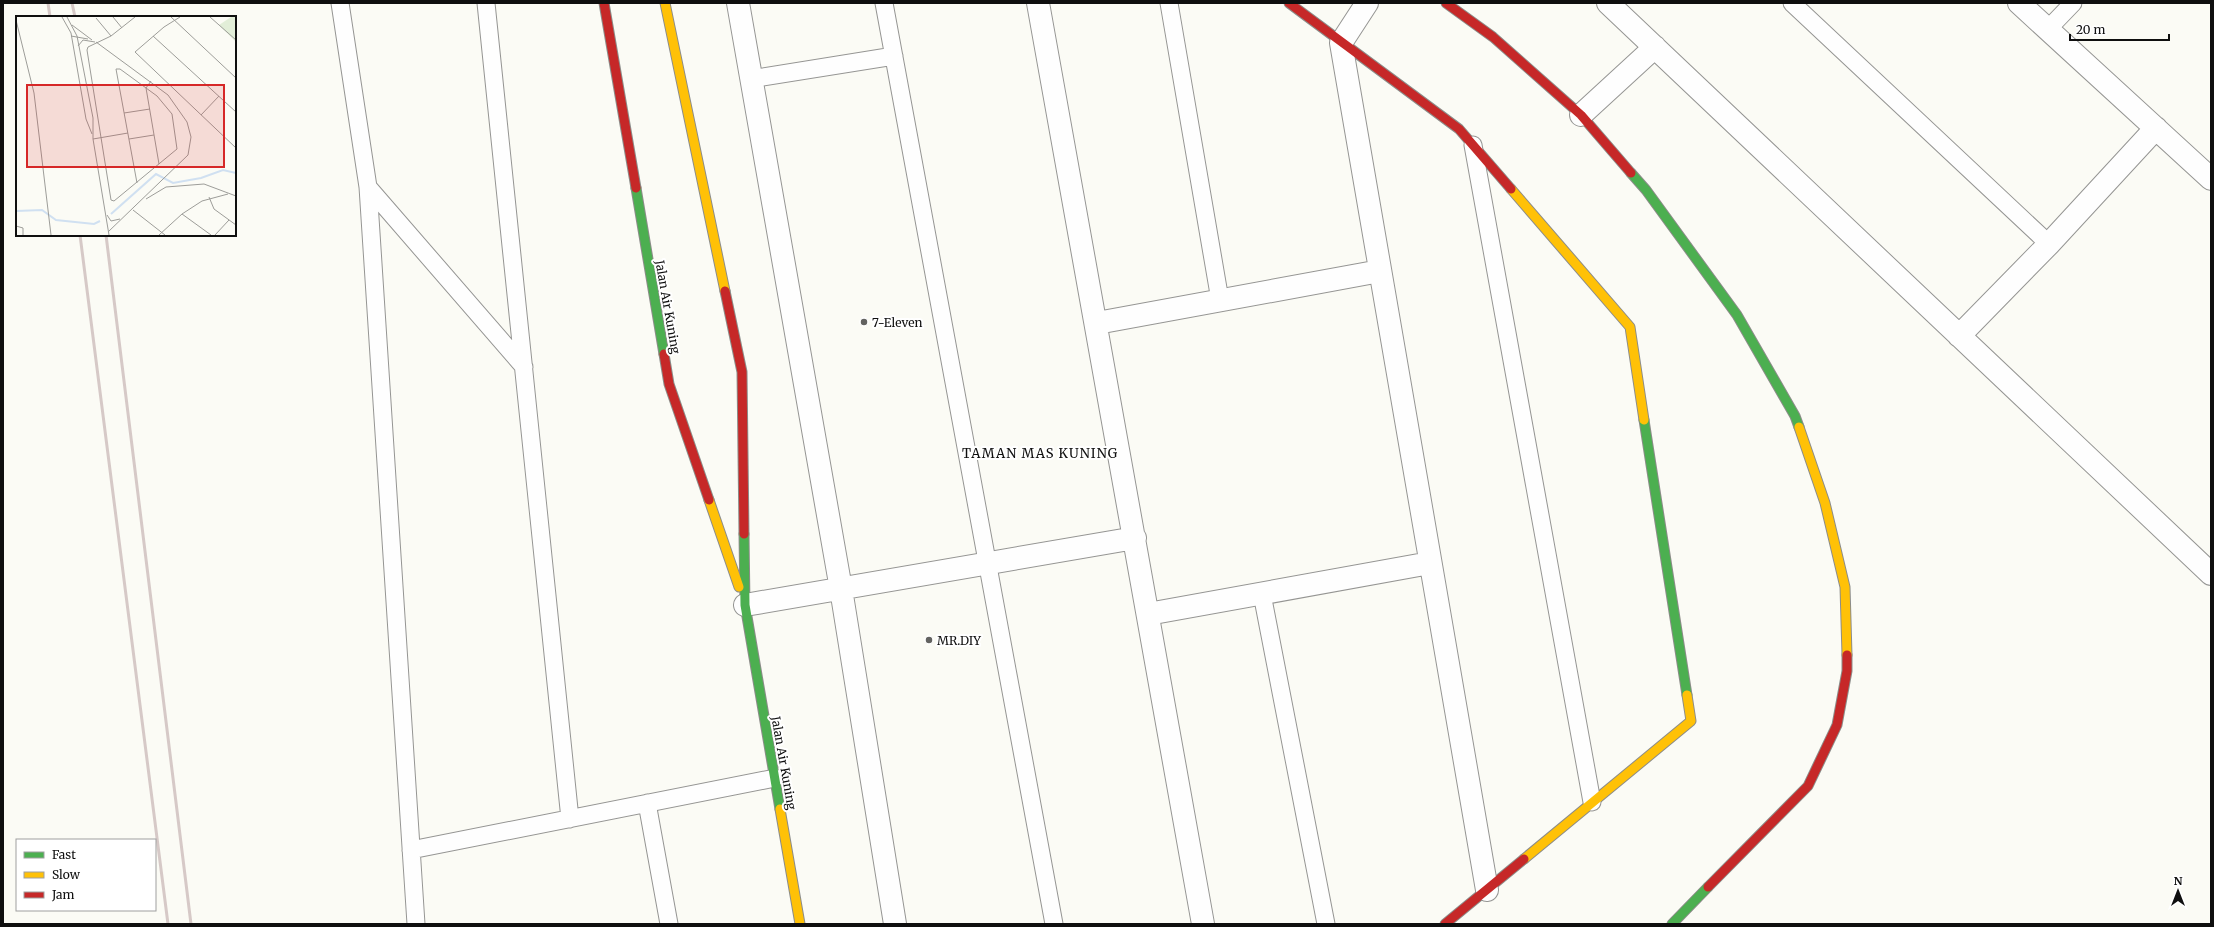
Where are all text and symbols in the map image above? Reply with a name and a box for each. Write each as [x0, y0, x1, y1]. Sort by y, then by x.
inset map [16, 16, 236, 236]
scale bar [2070, 16, 2169, 42]
text: 20 m [2076, 22, 2105, 37]
street label: Jalan Air Kuning [652, 258, 684, 356]
place label: 7-Eleven [872, 315, 922, 330]
marker: 7-Eleven [859, 317, 869, 327]
district label: TAMAN MAS KUNING [962, 445, 1118, 462]
place label: MR.DIY [937, 633, 981, 648]
marker: MR.DIY [924, 635, 934, 645]
street label: Jalan Air Kuning [768, 714, 800, 812]
legend [16, 839, 156, 911]
text: Fast [52, 847, 76, 862]
text: Slow [52, 867, 81, 882]
north arrow [2158, 871, 2198, 911]
text: N [2174, 874, 2183, 888]
text: Jam [51, 887, 75, 902]

